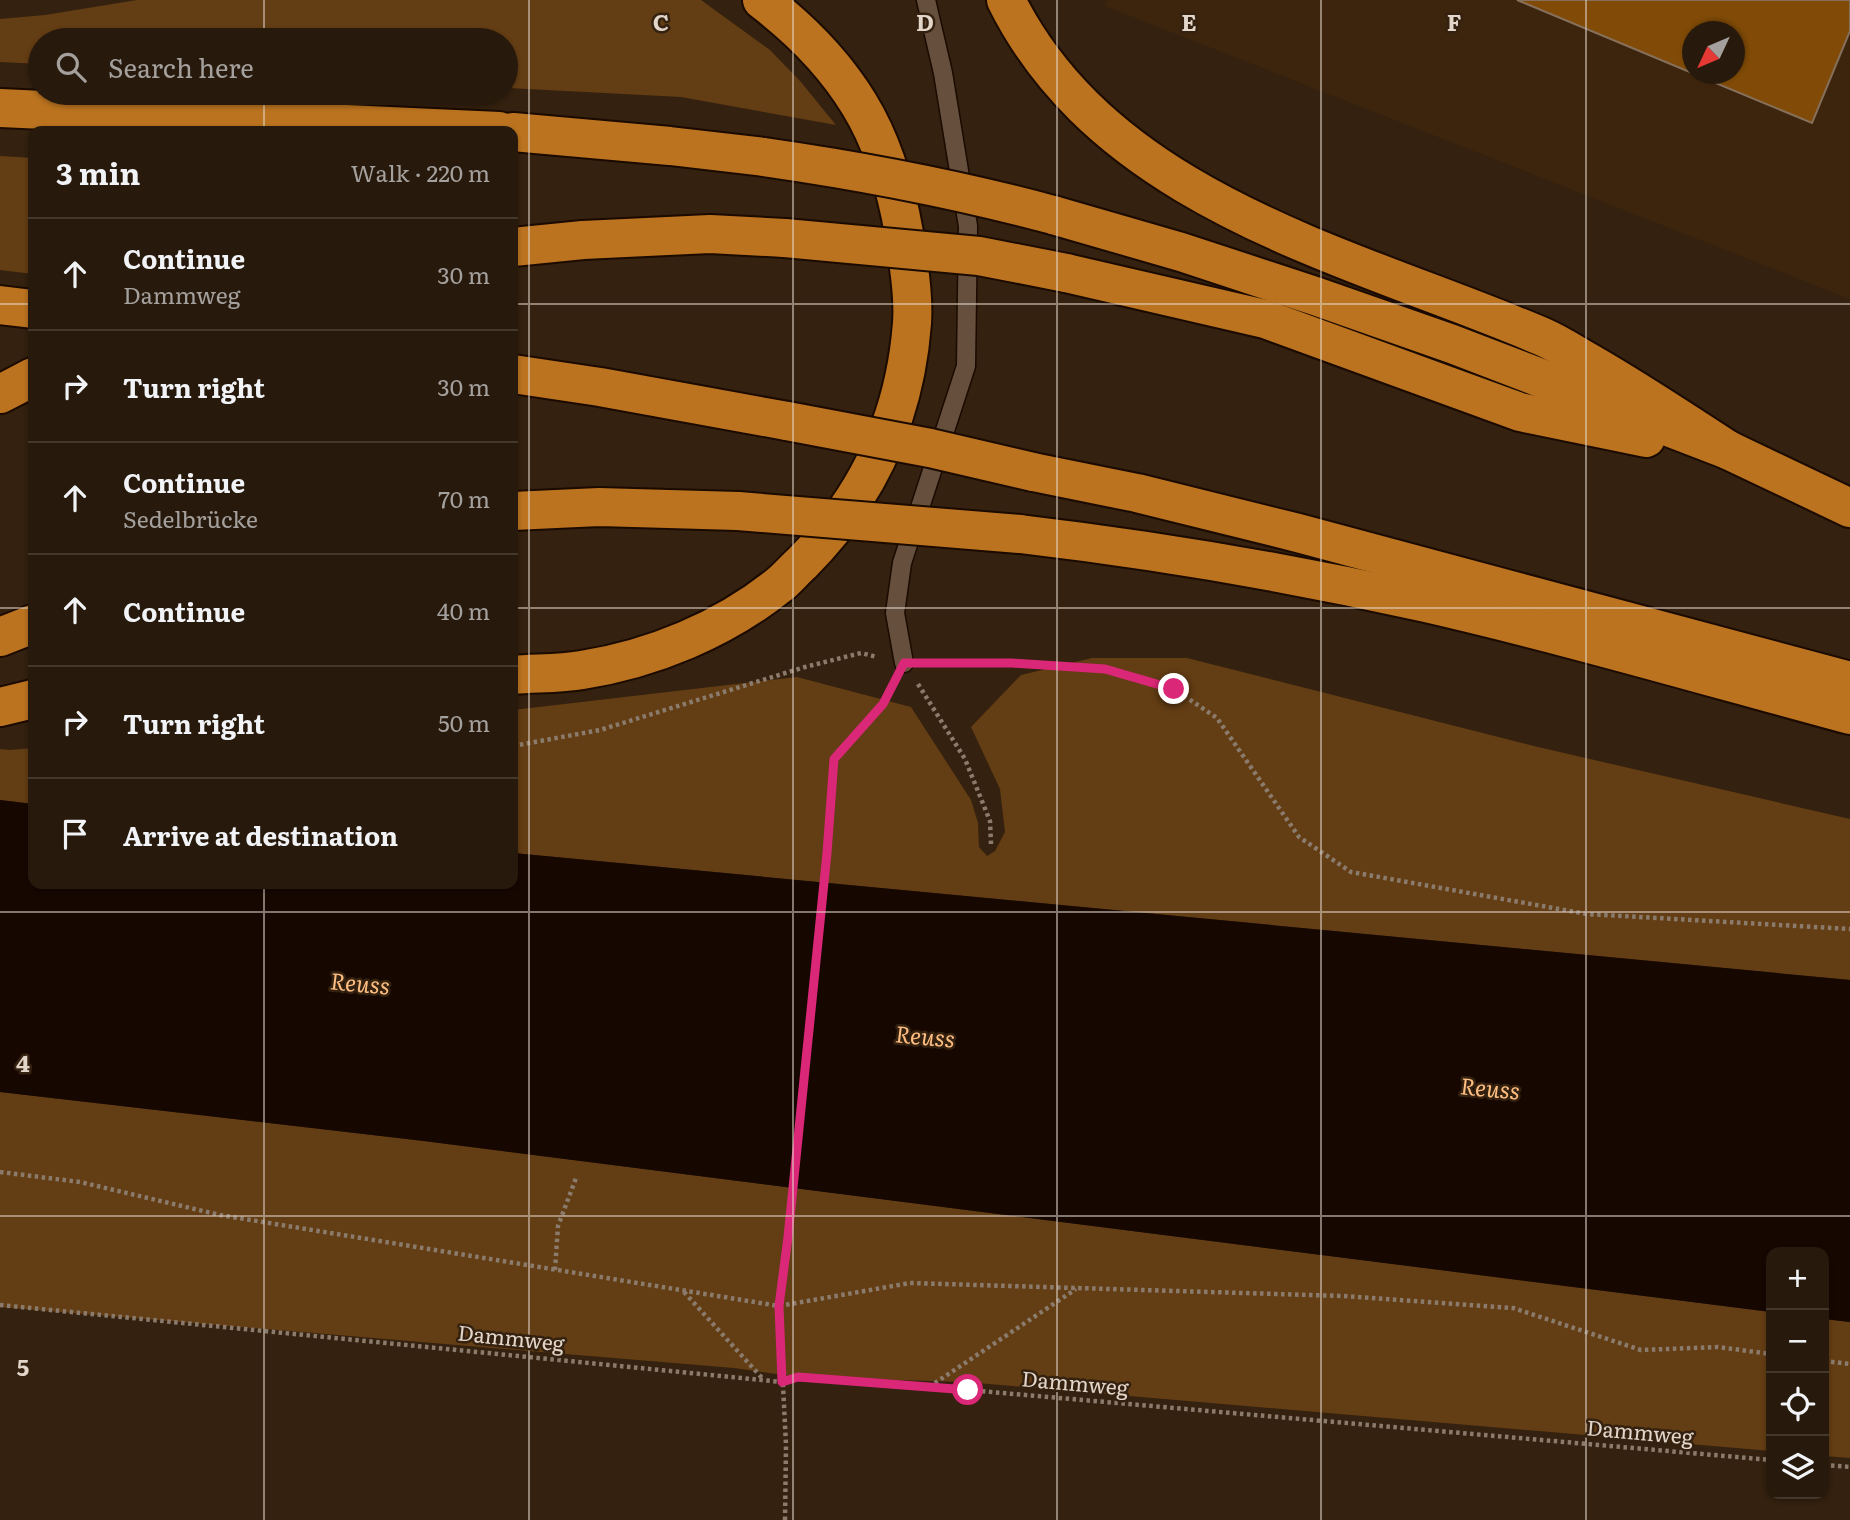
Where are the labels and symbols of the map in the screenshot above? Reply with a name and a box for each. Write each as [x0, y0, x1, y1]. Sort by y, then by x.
text: C [653, 4, 669, 38]
text: D [916, 4, 934, 38]
text: E [1181, 4, 1197, 38]
text: F [1447, 4, 1462, 38]
north arrow [1682, 21, 1745, 84]
route end [1158, 673, 1189, 704]
water label: Reuss [329, 962, 391, 1002]
water label: Reuss [894, 1015, 956, 1055]
text: 4 [16, 1045, 30, 1079]
water label: Reuss [1459, 1067, 1521, 1107]
street label: Dammweg [456, 1315, 567, 1358]
text: 5 [17, 1349, 29, 1383]
street label: Dammweg [1020, 1361, 1130, 1402]
route start [952, 1374, 983, 1405]
street label: Dammweg [1585, 1410, 1695, 1451]

